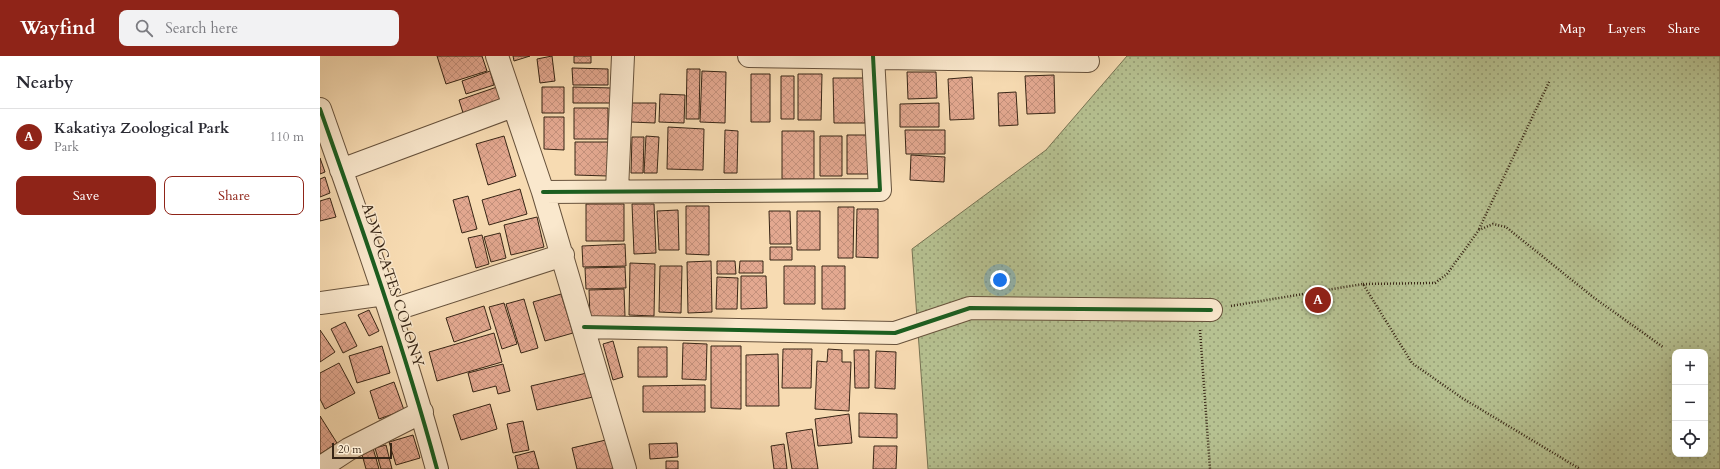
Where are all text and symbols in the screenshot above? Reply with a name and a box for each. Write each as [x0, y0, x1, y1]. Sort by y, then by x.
search box [119, 10, 399, 46]
text: Wayfind [20, 15, 95, 41]
icon: search [133, 17, 155, 39]
text: Search here [165, 18, 238, 38]
text: Map [1559, 19, 1586, 38]
text: Layers [1608, 19, 1646, 38]
text: Share [1668, 19, 1700, 38]
text: Nearby [16, 71, 73, 94]
text: Kakatiya Zoological Park [54, 118, 229, 138]
text: A [24, 128, 34, 146]
text: 110 m [270, 128, 304, 146]
text: Park [54, 138, 79, 156]
button: Save [16, 176, 156, 215]
button: Share [164, 176, 304, 215]
street label: ADVOCATES COLONY [357, 200, 429, 370]
your location [990, 270, 1010, 290]
pin: A [1305, 285, 1331, 315]
map controls [1672, 349, 1708, 457]
button: + [1672, 349, 1708, 385]
button: − [1672, 385, 1708, 421]
button: locate [1672, 421, 1708, 457]
scale bar [332, 441, 392, 460]
text: 20 m [338, 442, 362, 457]

